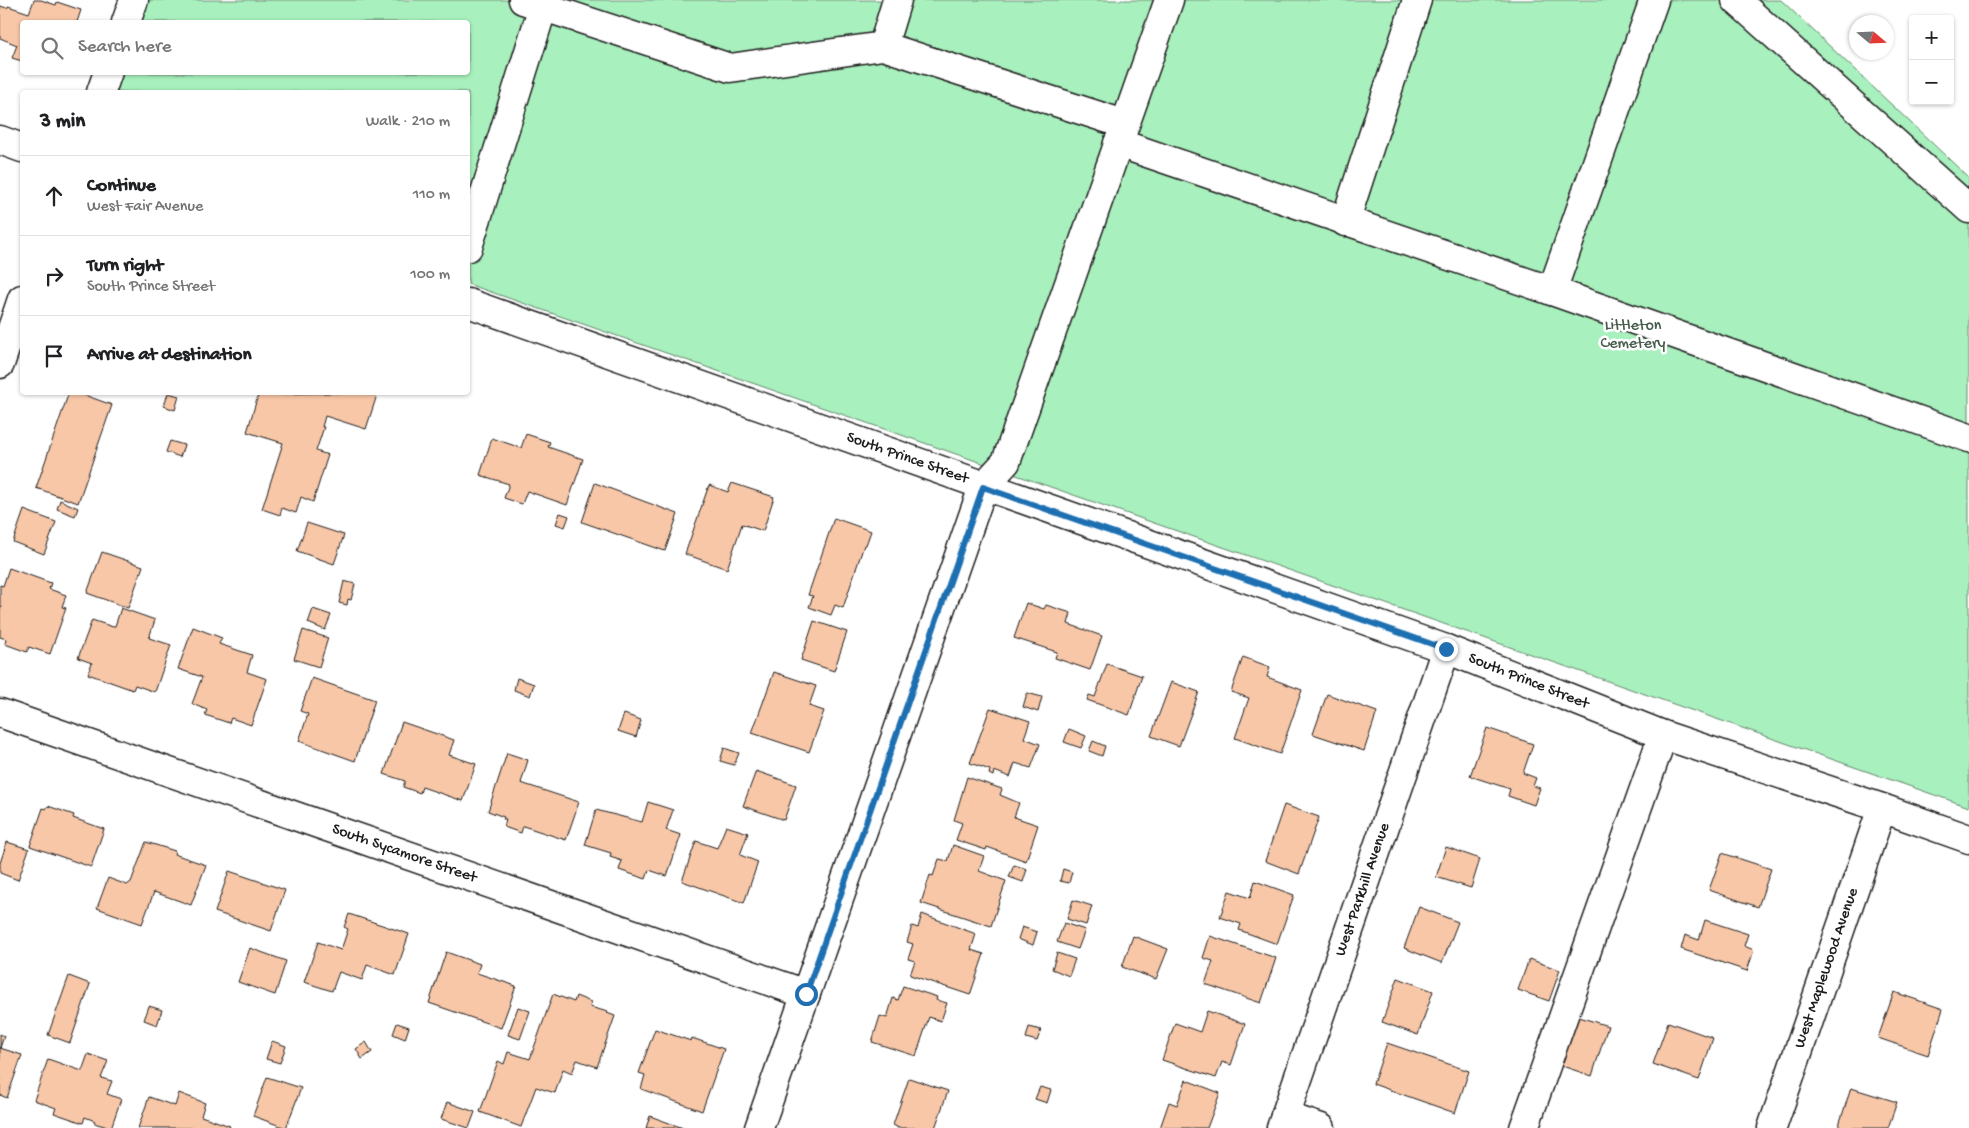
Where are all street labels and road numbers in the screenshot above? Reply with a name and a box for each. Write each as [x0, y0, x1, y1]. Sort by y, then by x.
street label: South Prince Street [844, 428, 972, 489]
street label: South Prince Street [1465, 649, 1593, 715]
street label: South Sycamore Street [329, 820, 480, 888]
street label: West Parkhill Avenue [1331, 820, 1395, 959]
street label: West Maplewood Avenue [1791, 885, 1863, 1051]

